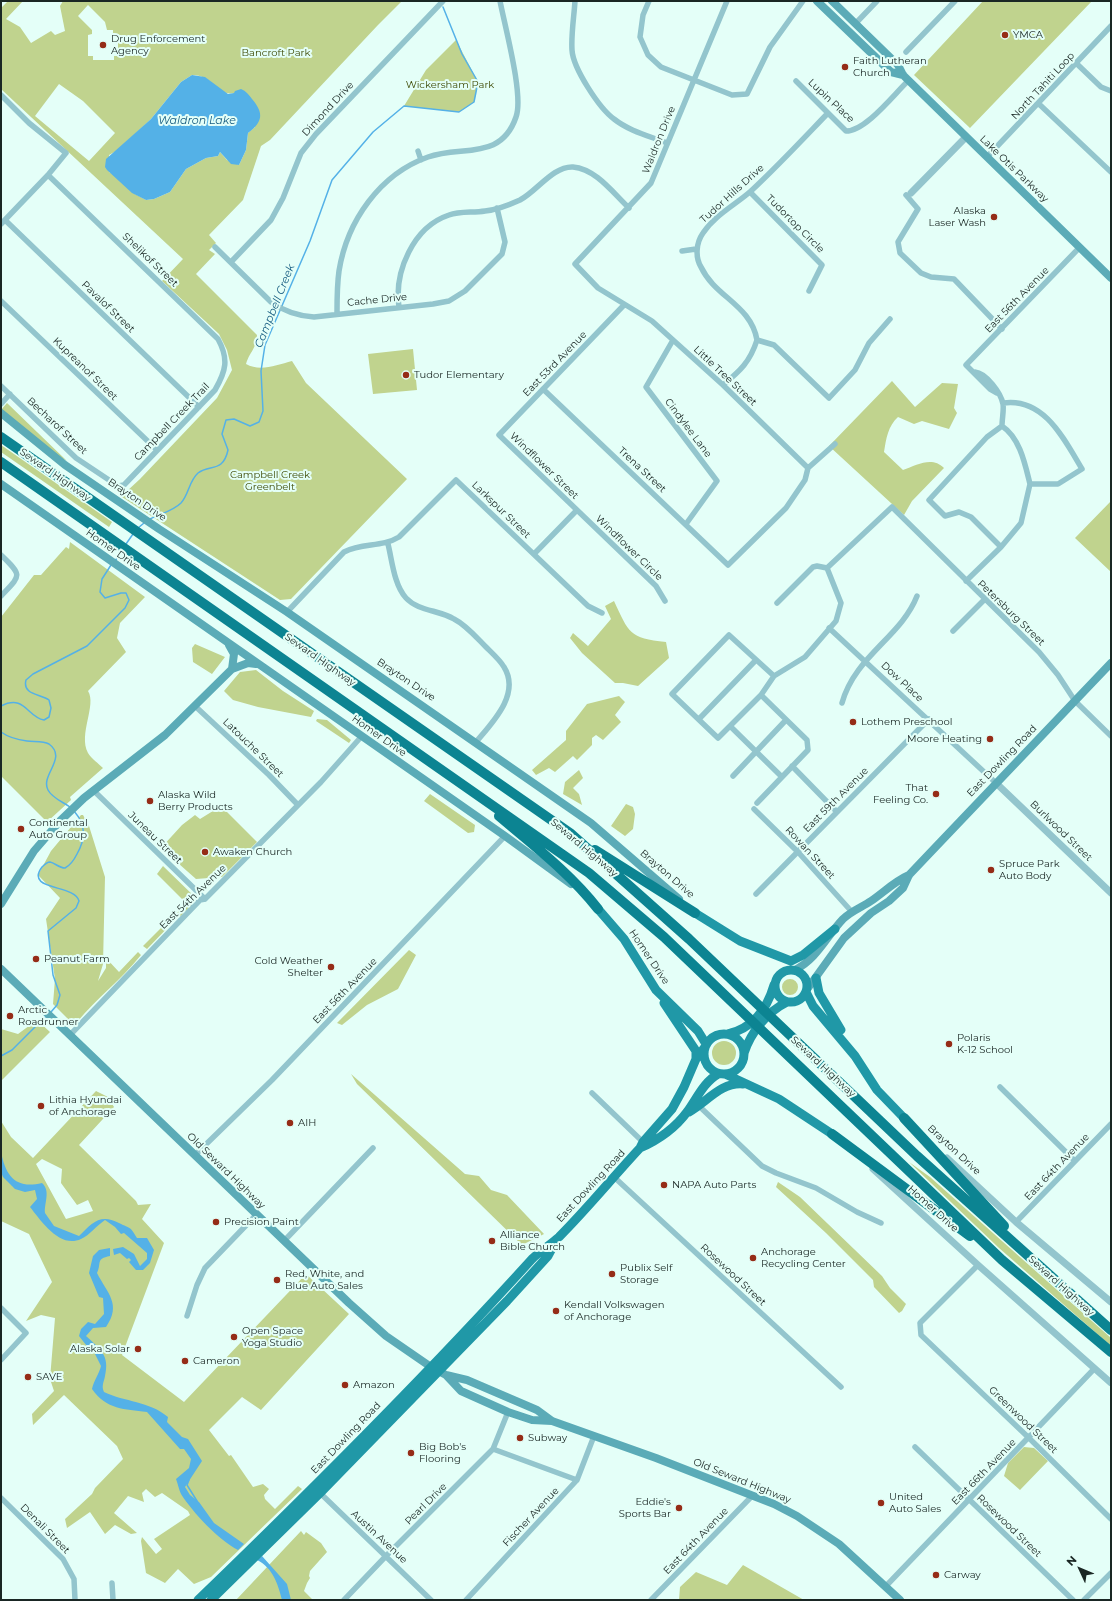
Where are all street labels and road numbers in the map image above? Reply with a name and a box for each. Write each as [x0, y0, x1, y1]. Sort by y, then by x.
street label: North Tahiti Loop [1009, 50, 1077, 122]
street label: Lupin Place [805, 77, 857, 125]
street label: Dimond Drive [300, 79, 356, 139]
street label: Waldron Drive [640, 105, 678, 175]
street label: Lake Otis Parkway [977, 133, 1051, 205]
street label: Tudor Hills Drive [698, 162, 766, 226]
street label: Tudortop Circle [764, 193, 826, 255]
street label: Shelikof Street [120, 230, 180, 290]
street label: East 56th Avenue [982, 265, 1052, 335]
street label: Pavalof Street [79, 279, 137, 335]
street label: Cache Drive [346, 291, 408, 309]
street label: East 53rd Avenue [521, 329, 589, 399]
street label: Kupreanof Street [50, 335, 120, 403]
street label: Little Tree Street [691, 344, 759, 408]
street label: Campbell Creek Trail [132, 381, 212, 463]
street label: Becharof Street [24, 395, 90, 457]
street label: Cindylee Lane [662, 396, 714, 460]
street label: Windflower Street [507, 430, 581, 502]
street label: Trena Street [616, 445, 668, 495]
street label: Seward Highway [17, 446, 93, 504]
street label: Brayton Drive [105, 476, 169, 524]
street label: Larkspur Street [469, 479, 533, 541]
street label: Windflower Circle [593, 513, 665, 583]
street label: Homer Drive [83, 527, 143, 573]
street label: Petersburg Street [975, 578, 1047, 648]
street label: Seward Highway [282, 631, 358, 689]
street label: Brayton Drive [374, 656, 438, 704]
street label: Dow Place [878, 659, 926, 705]
street label: Homer Drive [349, 713, 409, 759]
street label: Latouche Street [220, 716, 286, 780]
street label: East Dowling Road [965, 723, 1039, 799]
street label: East 59th Avenue [801, 765, 871, 835]
street label: Burlwood Street [1027, 798, 1095, 864]
street label: Juneau Street [126, 809, 184, 867]
street label: Seward Highway [548, 816, 620, 880]
street label: Rowan Street [783, 824, 837, 882]
street label: Brayton Drive [637, 847, 697, 901]
street label: East 54th Avenue [157, 862, 229, 932]
street label: Homer Drive [626, 927, 672, 987]
street label: East 56th Avenue [310, 956, 380, 1026]
street label: Seward Highway [788, 1034, 858, 1100]
street label: Brayton Drive [925, 1122, 983, 1178]
street label: Old Seward Highway [184, 1130, 268, 1212]
street label: East 64th Avenue [1022, 1131, 1092, 1203]
street label: East Dowling Road [554, 1147, 628, 1225]
street label: Homer Drive [905, 1183, 961, 1235]
street label: Rosewood Street [698, 1242, 768, 1308]
street label: Seward Highway [1026, 1253, 1096, 1319]
street label: Greenwood Street [986, 1384, 1060, 1456]
street label: East Dowling Road [309, 1400, 383, 1476]
street label: East 66th Avenue [949, 1436, 1019, 1508]
street label: Old Seward Highway [691, 1456, 793, 1506]
street label: Pearl Drive [403, 1481, 449, 1527]
street label: Fischer Avenue [500, 1485, 562, 1549]
street label: Rosewood Street [974, 1492, 1044, 1560]
street label: Denali Street [18, 1502, 72, 1556]
street label: East 64th Avenue [661, 1505, 731, 1577]
street label: Austin Avenue [348, 1508, 410, 1566]

